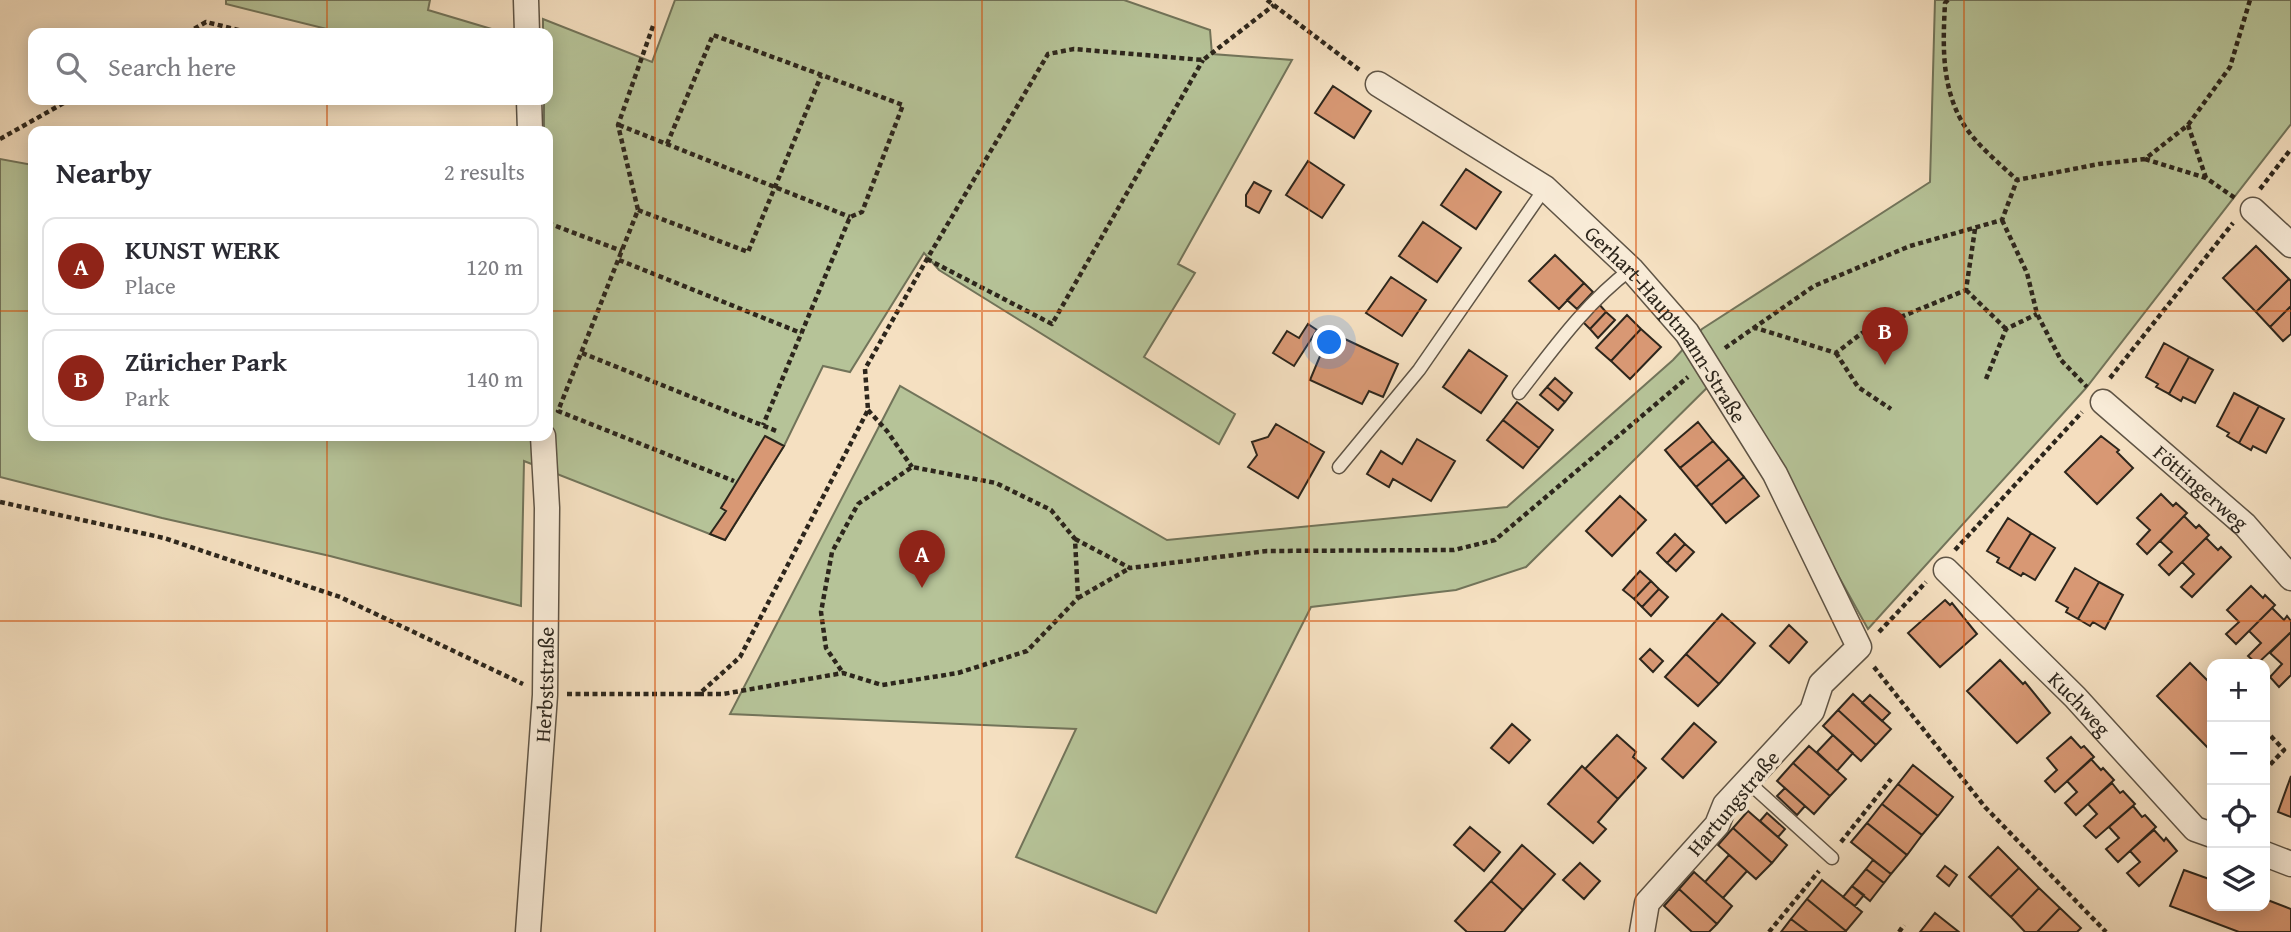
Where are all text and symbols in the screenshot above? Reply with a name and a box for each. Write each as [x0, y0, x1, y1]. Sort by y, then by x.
search box [28, 28, 553, 105]
text: Search here [108, 47, 236, 86]
icon: search [52, 48, 90, 86]
text: Nearby [56, 150, 152, 194]
text: 2 results [444, 155, 525, 188]
street label: Gerhart-Hauptmann-Straße [1578, 218, 1755, 429]
text: KUNST WERK [125, 230, 280, 269]
text: A [74, 250, 88, 283]
text: 120 m [466, 250, 523, 283]
text: Place [125, 269, 176, 302]
pin: B [1862, 307, 1908, 365]
your location [1312, 325, 1346, 359]
text: Züricher Park [125, 342, 287, 381]
text: B [74, 362, 88, 395]
text: 140 m [466, 362, 523, 395]
text: Park [125, 381, 169, 414]
street label: Föttingerweg [2147, 437, 2256, 538]
pin: A [899, 530, 945, 588]
street label: Herbststraße [526, 627, 561, 743]
map controls [2207, 659, 2270, 911]
button: + [2207, 659, 2270, 722]
street label: Kuchweg [2042, 664, 2119, 743]
button: − [2207, 722, 2270, 785]
street label: Hartungstraße [1679, 743, 1787, 863]
button: locate [2207, 785, 2270, 848]
button: layers [2207, 848, 2270, 911]

